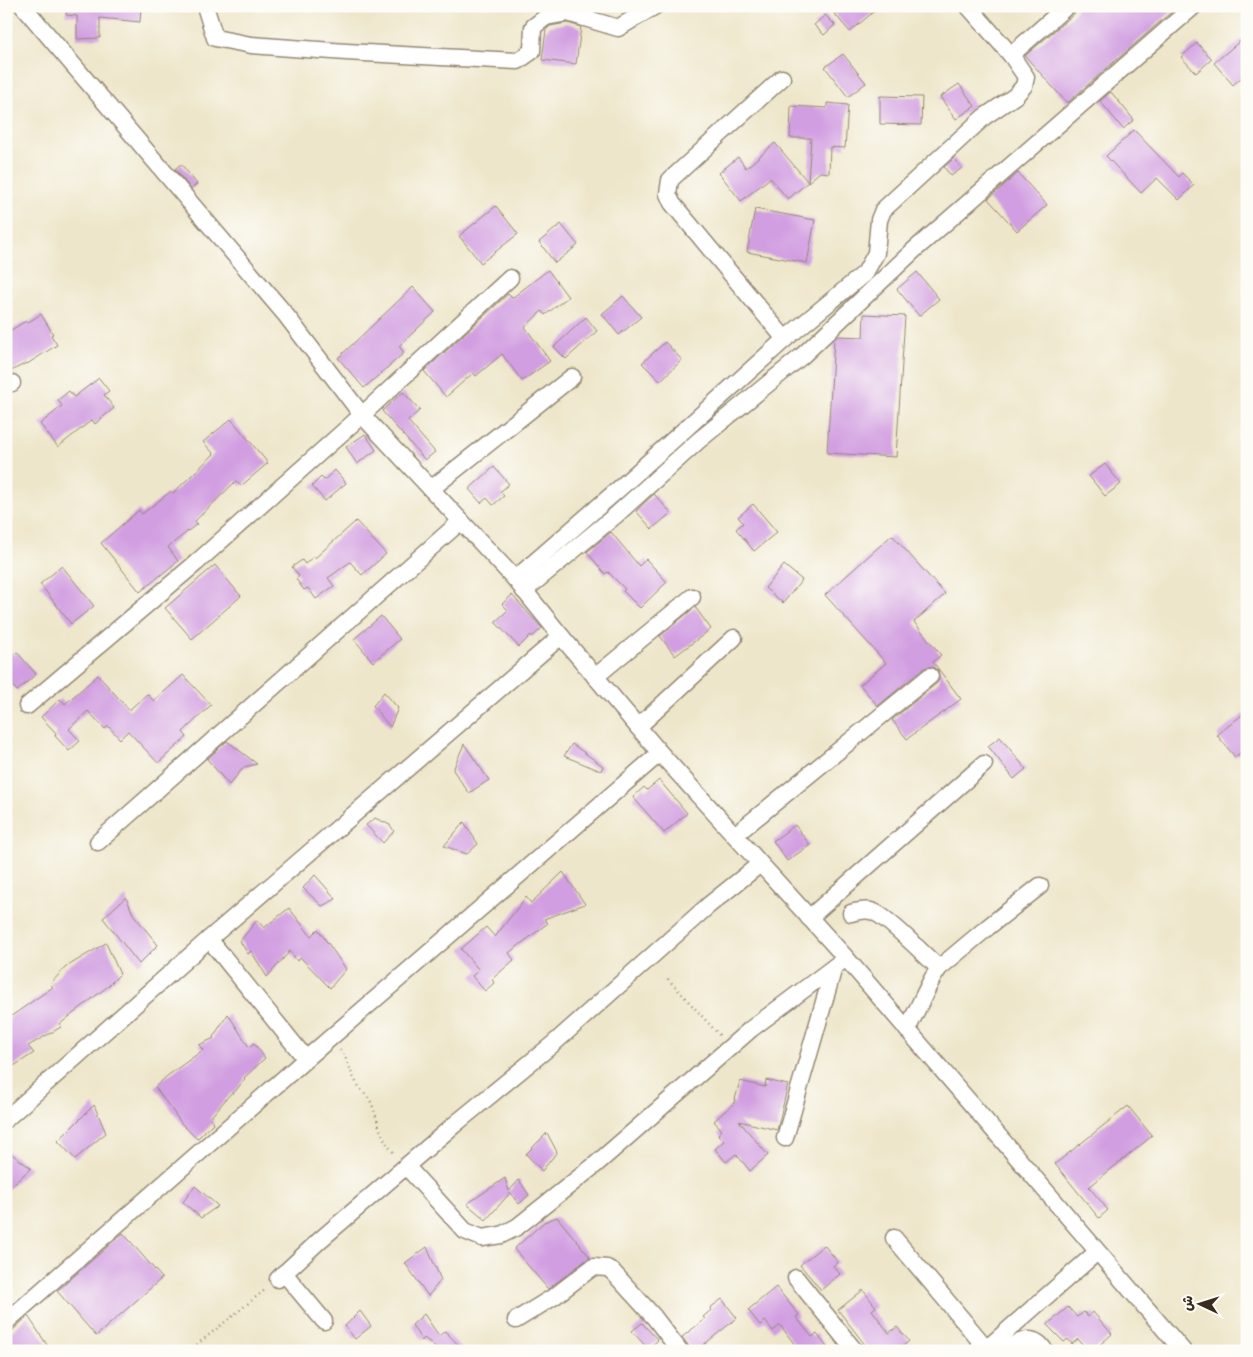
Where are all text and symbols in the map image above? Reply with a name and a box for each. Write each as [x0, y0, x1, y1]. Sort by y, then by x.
north arrow [1176, 1280, 1226, 1330]
text: ش [1177, 1295, 1197, 1311]

